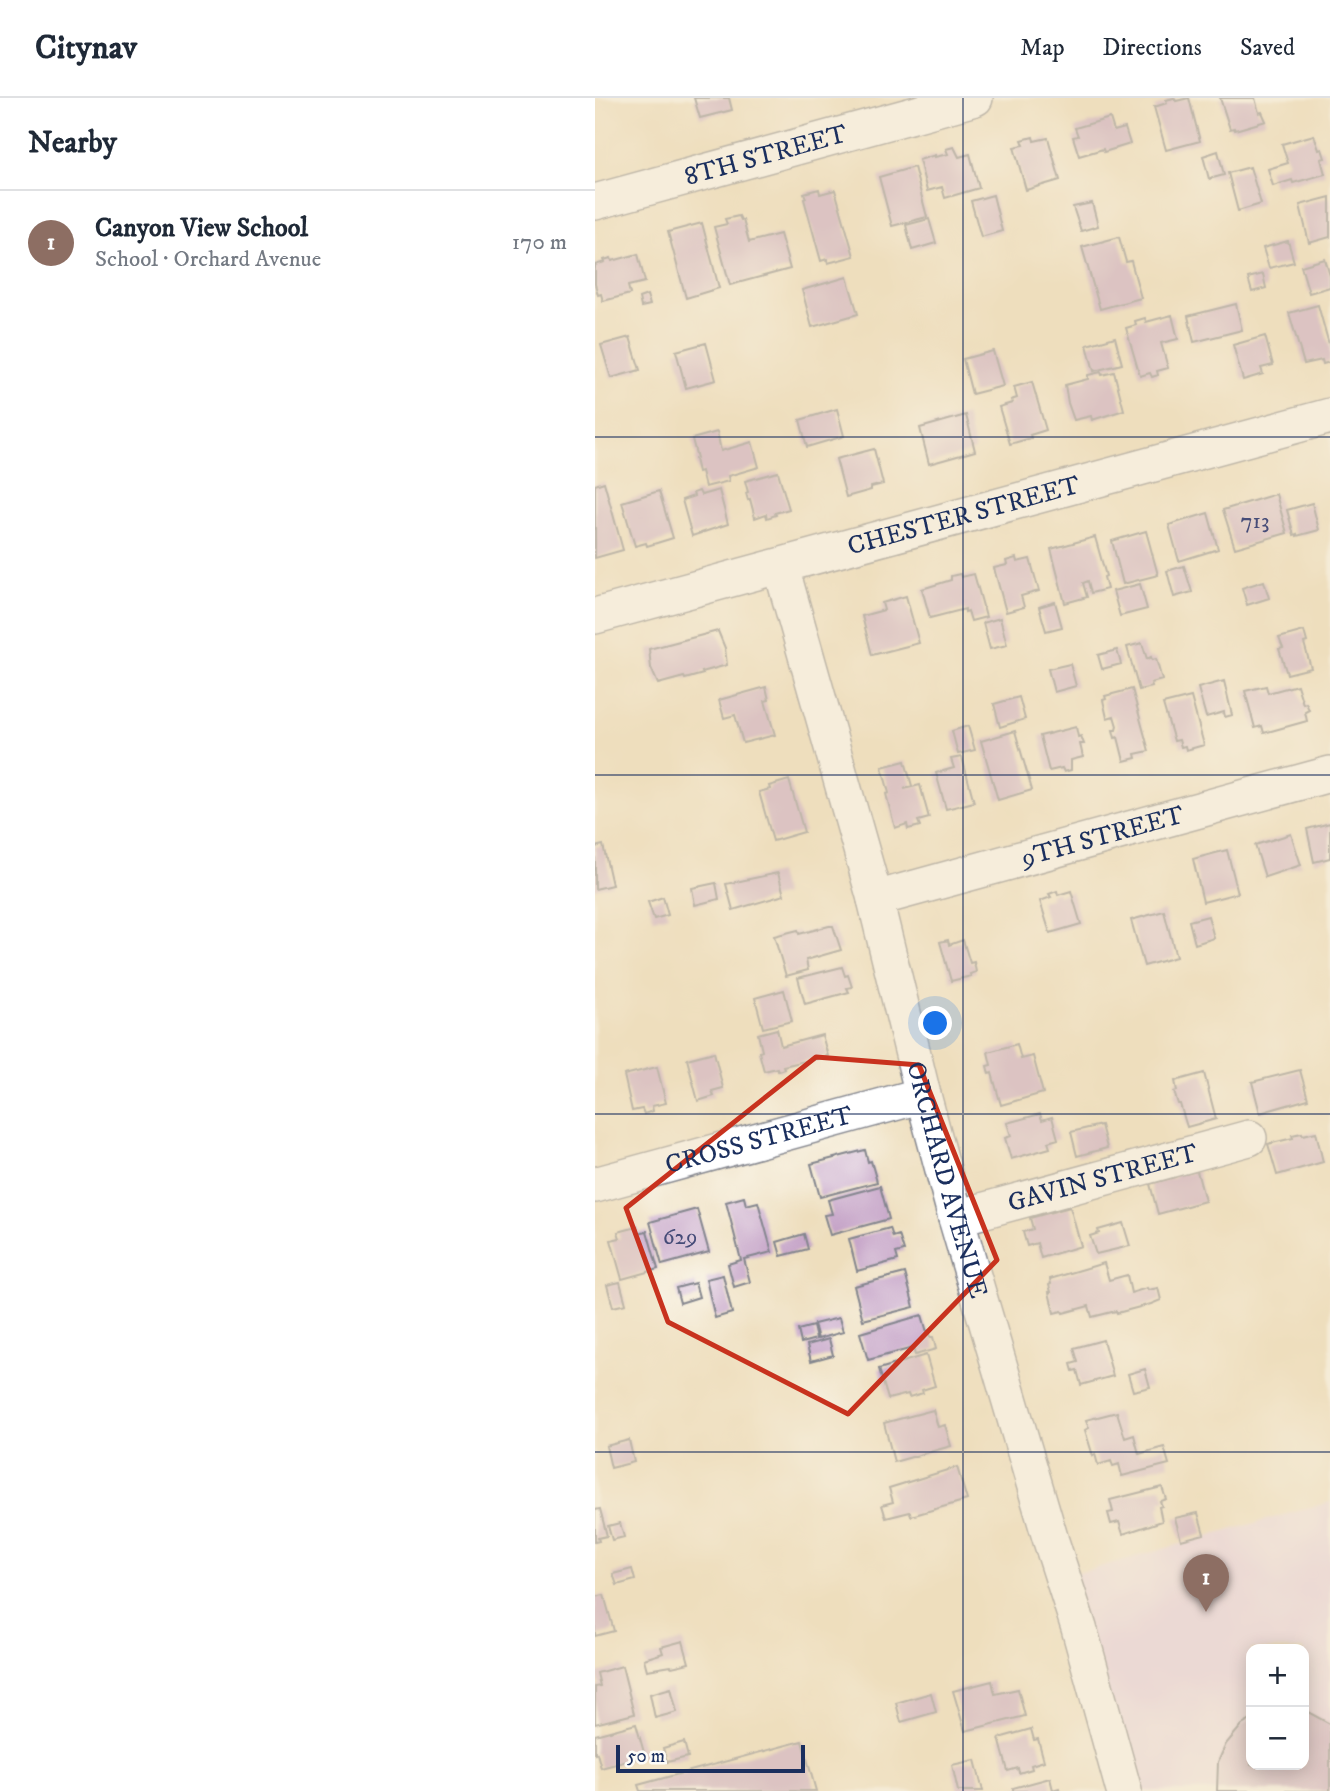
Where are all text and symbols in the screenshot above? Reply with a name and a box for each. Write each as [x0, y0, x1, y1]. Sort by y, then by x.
text: Citynav [35, 28, 137, 69]
text: Map [1020, 33, 1065, 63]
text: Directions [1103, 33, 1202, 63]
text: Saved [1240, 33, 1295, 63]
street label: 8TH STREET [681, 117, 851, 193]
text: Nearby [28, 125, 117, 162]
text: Canyon View School [95, 212, 308, 245]
text: 1 [47, 228, 55, 257]
text: 170 m [512, 228, 567, 257]
text: School · Orchard Avenue [95, 245, 321, 274]
street label: CHESTER STREET [844, 468, 1084, 563]
house number: 713 [1240, 507, 1270, 536]
street label: 9TH STREET [1016, 798, 1188, 875]
your location [918, 1006, 952, 1040]
street label: ORCHARD AVENUE [899, 1058, 995, 1302]
street label: CROSS STREET [662, 1099, 857, 1181]
street label: GAVIN STREET [1004, 1136, 1201, 1220]
house number: 629 [663, 1223, 697, 1252]
pin: 1 [1183, 1554, 1229, 1612]
map controls [1246, 1644, 1309, 1770]
button: + [1246, 1644, 1309, 1707]
button: − [1246, 1707, 1309, 1770]
scale bar [616, 1742, 805, 1774]
text: 50 m [627, 1745, 665, 1768]

